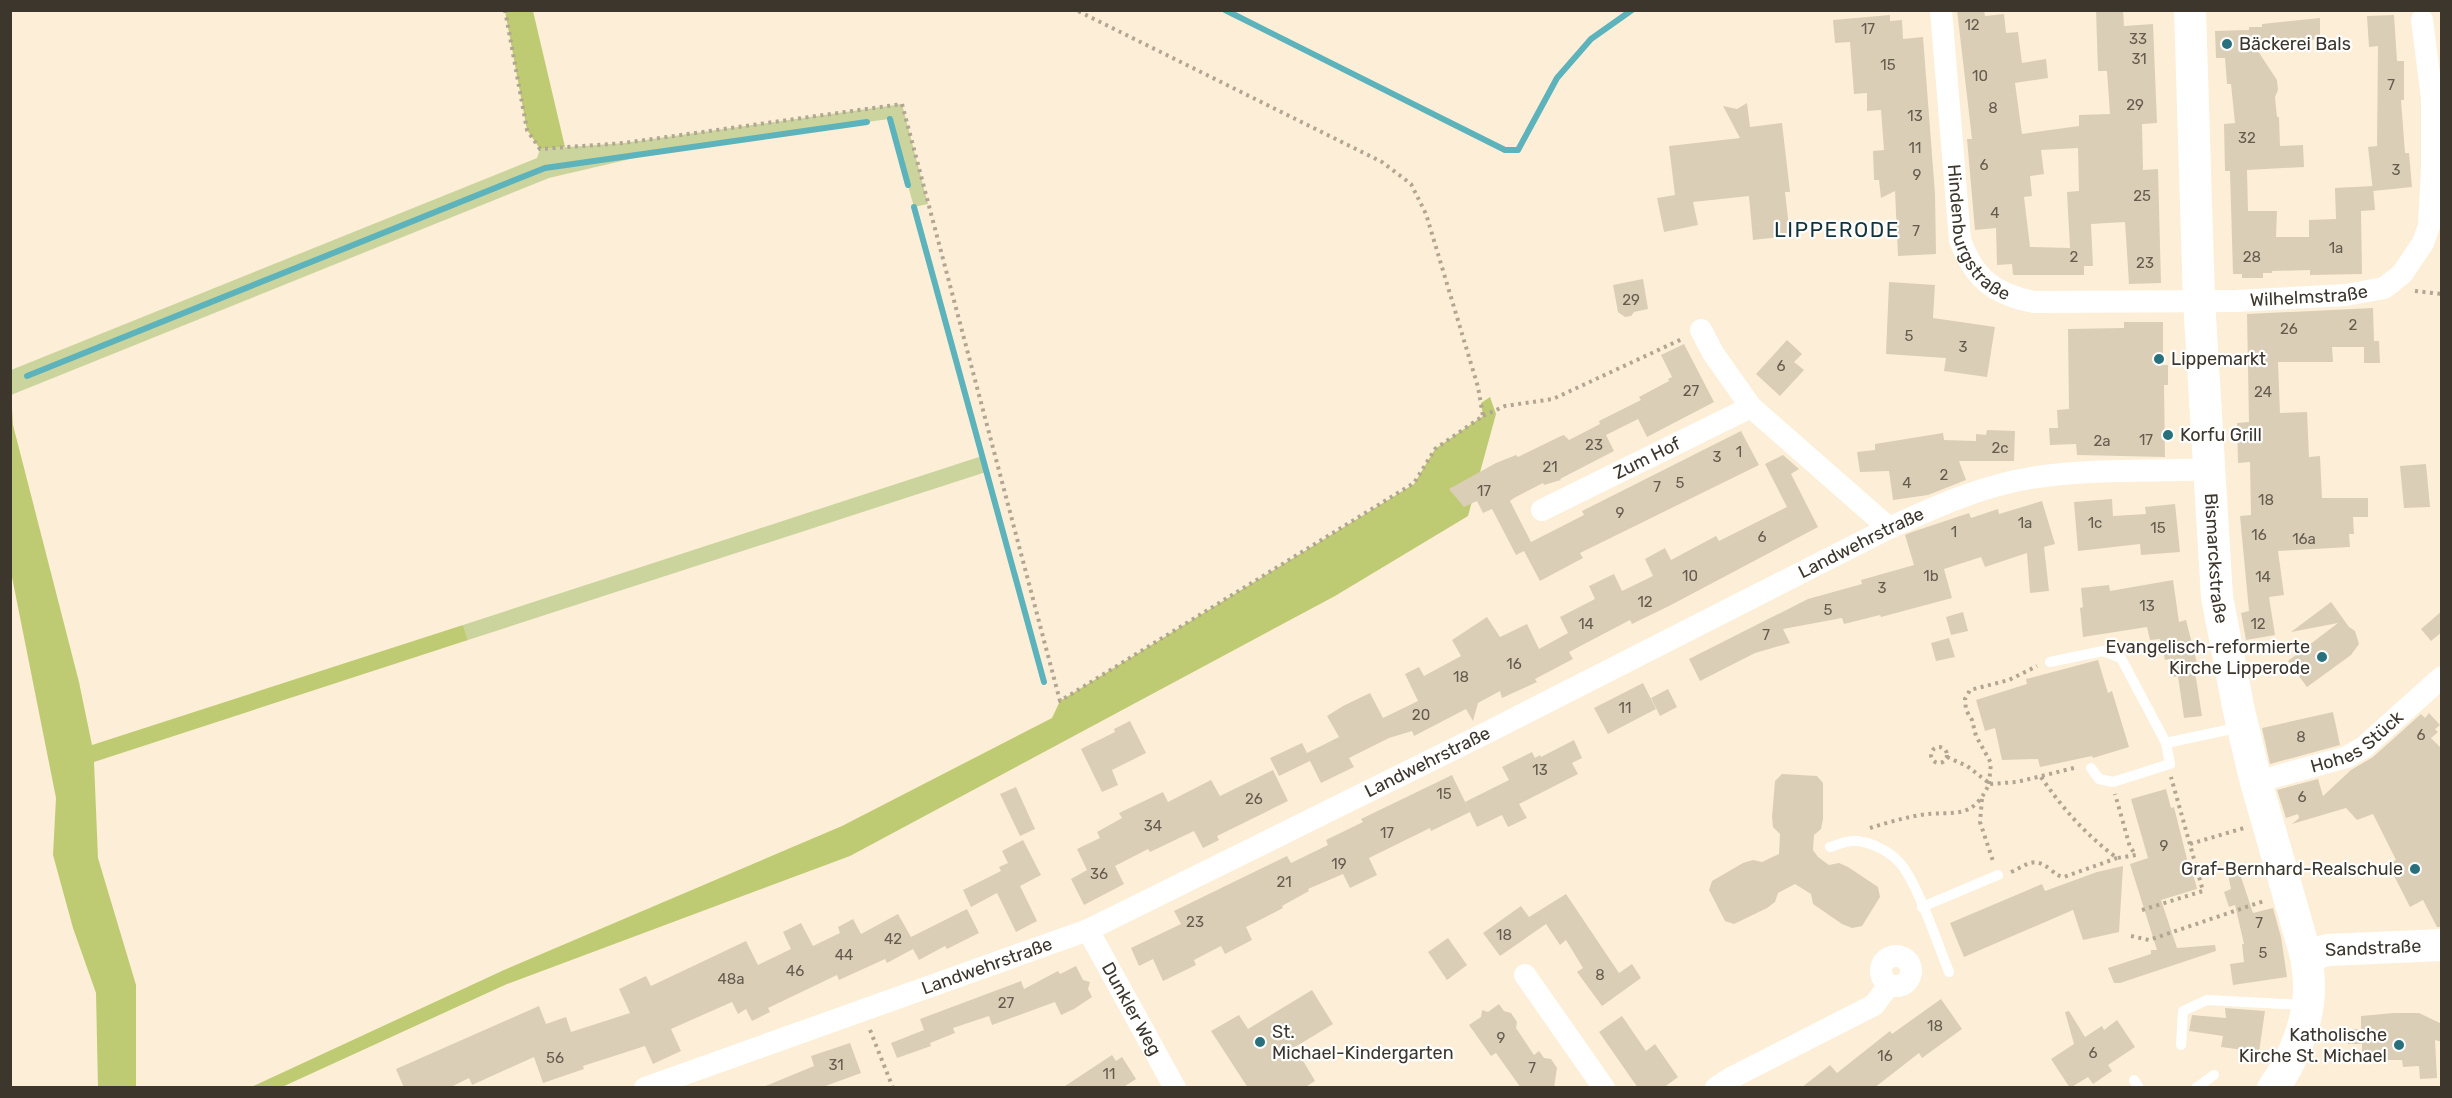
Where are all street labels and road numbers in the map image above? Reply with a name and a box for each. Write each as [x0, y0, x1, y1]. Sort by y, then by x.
street label: Hindenburgstraße [1943, 163, 2013, 305]
street label: Wilhelmstraße [2249, 280, 2369, 311]
street label: Zum Hof [1610, 433, 1684, 484]
street label: Bismarckstraße [2200, 492, 2233, 625]
street label: Landwehrstraße [1795, 503, 1927, 583]
street label: Hohes Stück [2308, 706, 2408, 778]
street label: Landwehrstraße [1361, 722, 1494, 802]
street label: Landwehrstraße [919, 933, 1055, 999]
street label: Sandstraße [2325, 935, 2422, 961]
street label: Dunkler Weg [1097, 958, 1166, 1059]

